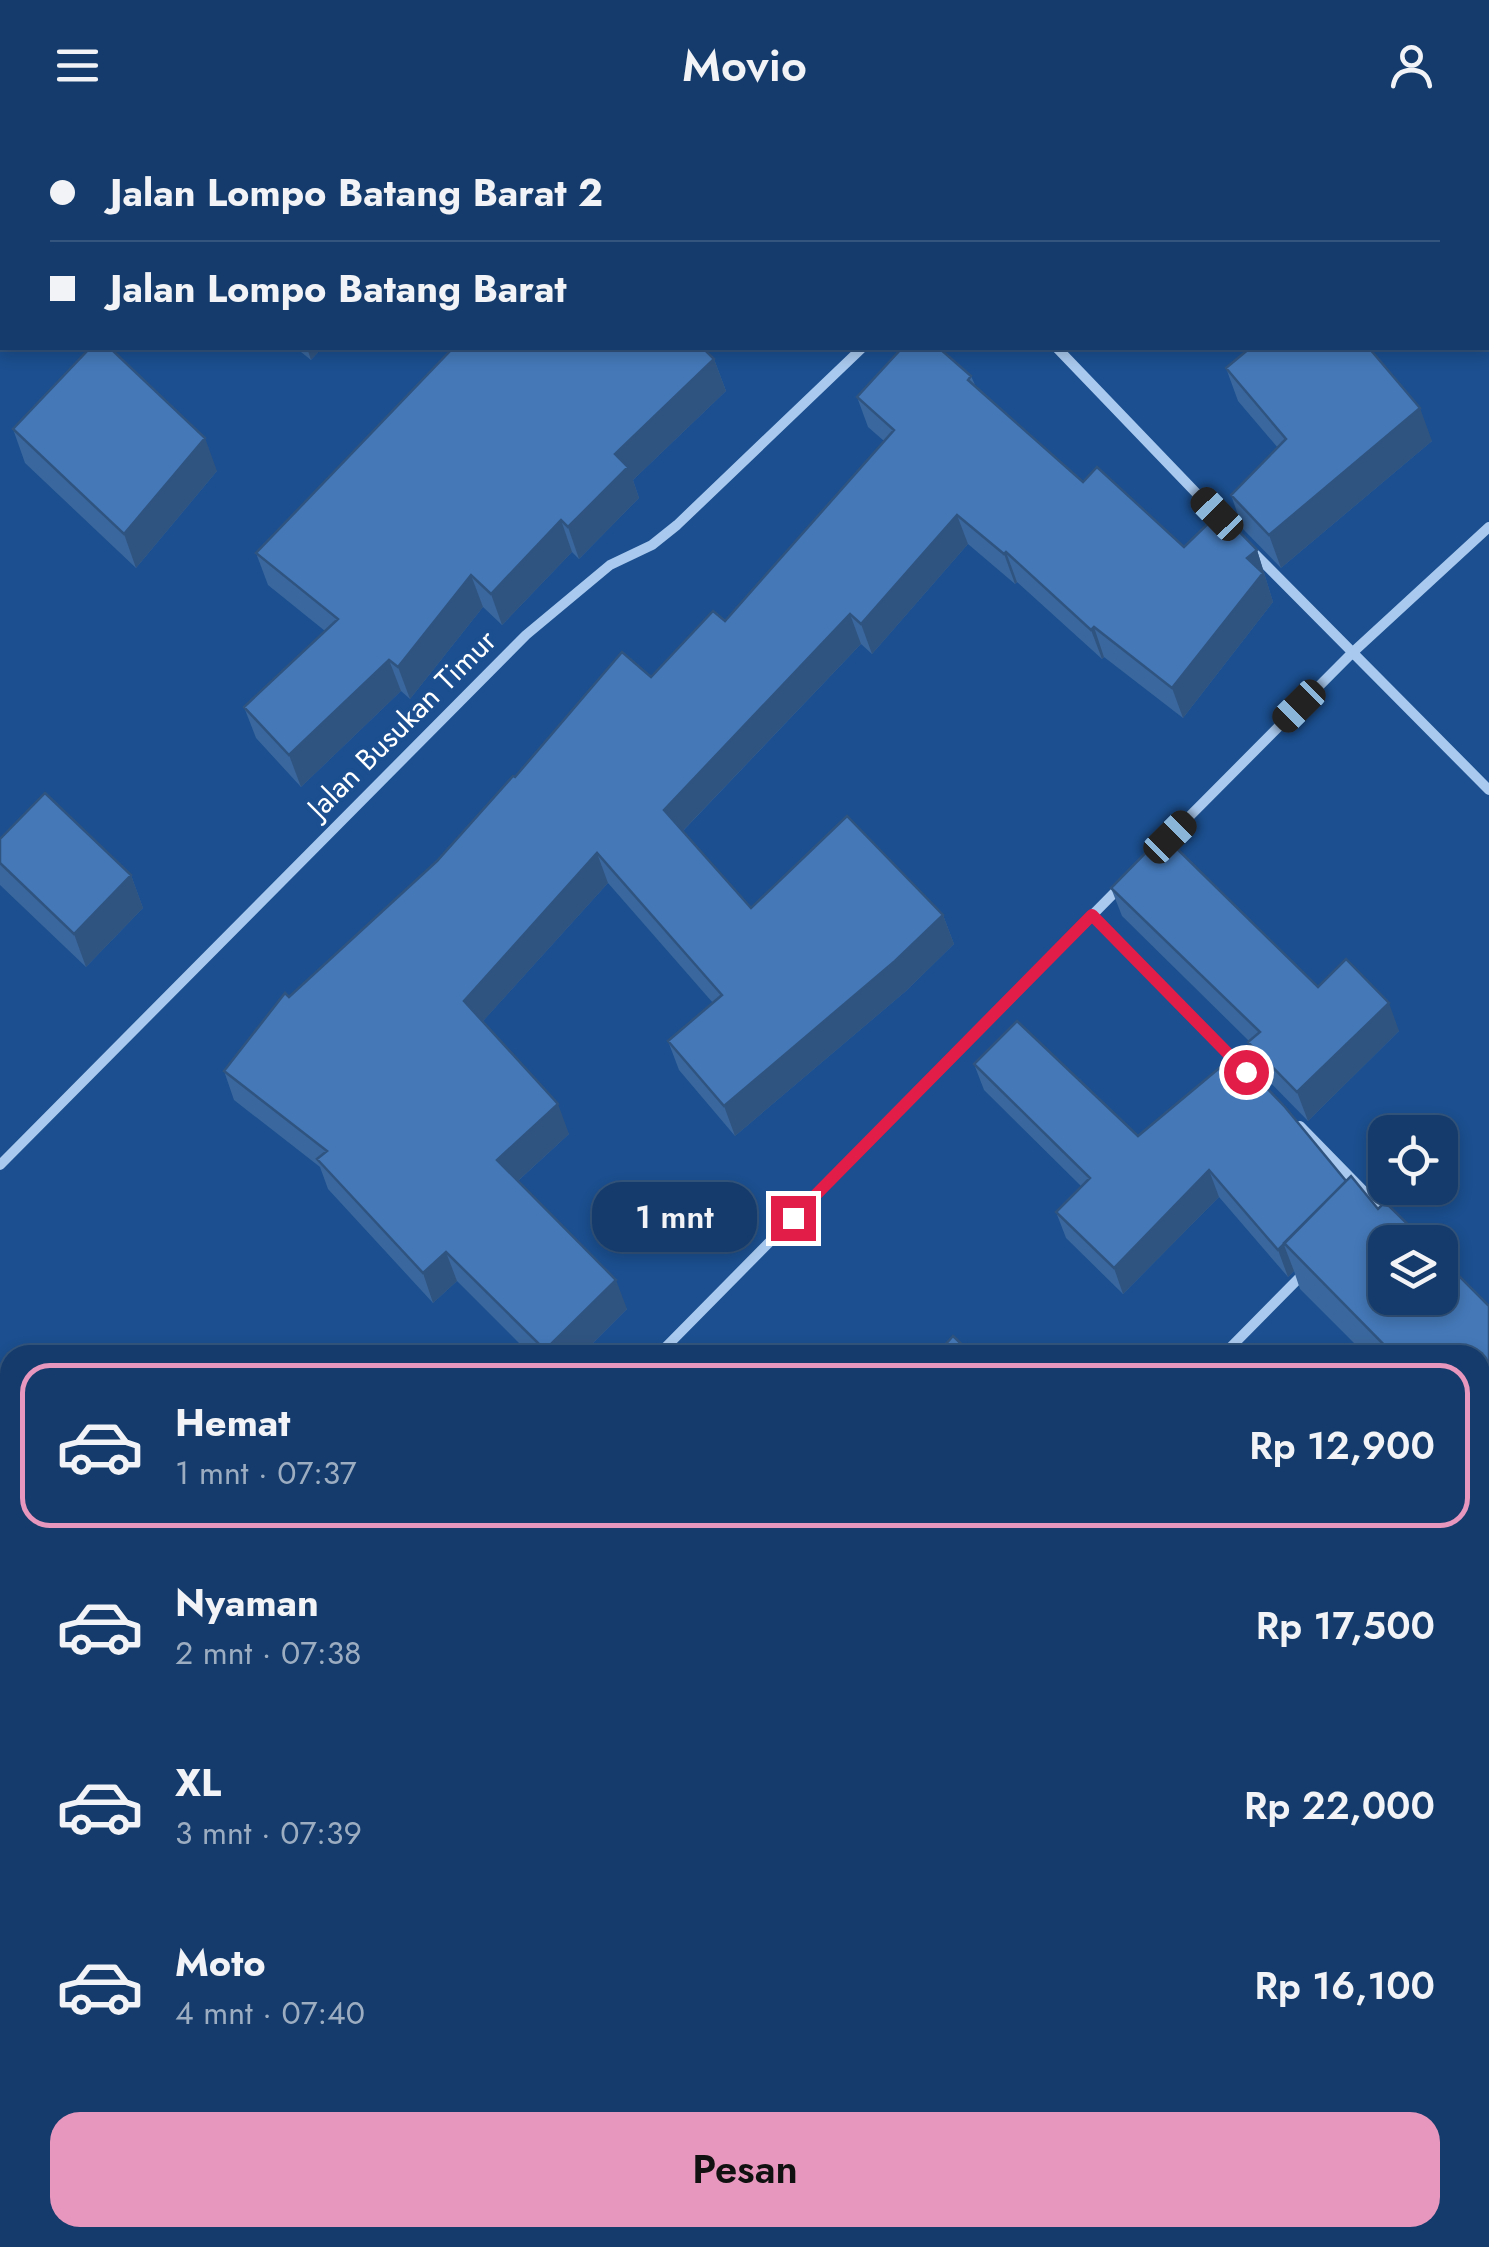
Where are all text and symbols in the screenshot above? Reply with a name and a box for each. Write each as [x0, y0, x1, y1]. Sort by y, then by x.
text: Movio [682, 33, 807, 98]
icon: menu [50, 38, 105, 93]
icon: person [1384, 38, 1439, 93]
text: Jalan Lompo Batang Barat 2 [110, 165, 603, 220]
text: Jalan Lompo Batang Barat [110, 261, 567, 316]
car [1185, 482, 1249, 546]
street label: Jalan Busukan Timur [295, 619, 506, 831]
car [1267, 674, 1331, 738]
car [1138, 805, 1202, 869]
route start [1224, 1050, 1269, 1095]
map controls [1368, 1115, 1458, 1315]
button: locate [1368, 1115, 1458, 1205]
callout: 1 mnt [593, 1183, 758, 1253]
text: 1 mnt [635, 1194, 714, 1240]
route end [771, 1196, 816, 1241]
button: layers [1368, 1225, 1458, 1315]
text: Hemat [175, 1395, 290, 1450]
icon: car [55, 1401, 145, 1491]
text: Rp 12,900 [1249, 1418, 1435, 1473]
text: 1 mnt · 07:37 [175, 1450, 357, 1496]
text: Nyaman [175, 1575, 319, 1630]
icon: car [55, 1581, 145, 1671]
text: Rp 17,500 [1256, 1598, 1435, 1653]
text: 2 mnt · 07:38 [175, 1630, 362, 1676]
text: XL [175, 1755, 221, 1810]
icon: car [55, 1761, 145, 1851]
text: Rp 22,000 [1244, 1778, 1435, 1833]
text: 3 mnt · 07:39 [175, 1810, 362, 1856]
text: Moto [175, 1935, 266, 1990]
icon: car [55, 1941, 145, 2031]
text: Rp 16,100 [1255, 1958, 1435, 2013]
text: 4 mnt · 07:40 [175, 1990, 365, 2036]
button: Pesan [50, 2112, 1440, 2227]

